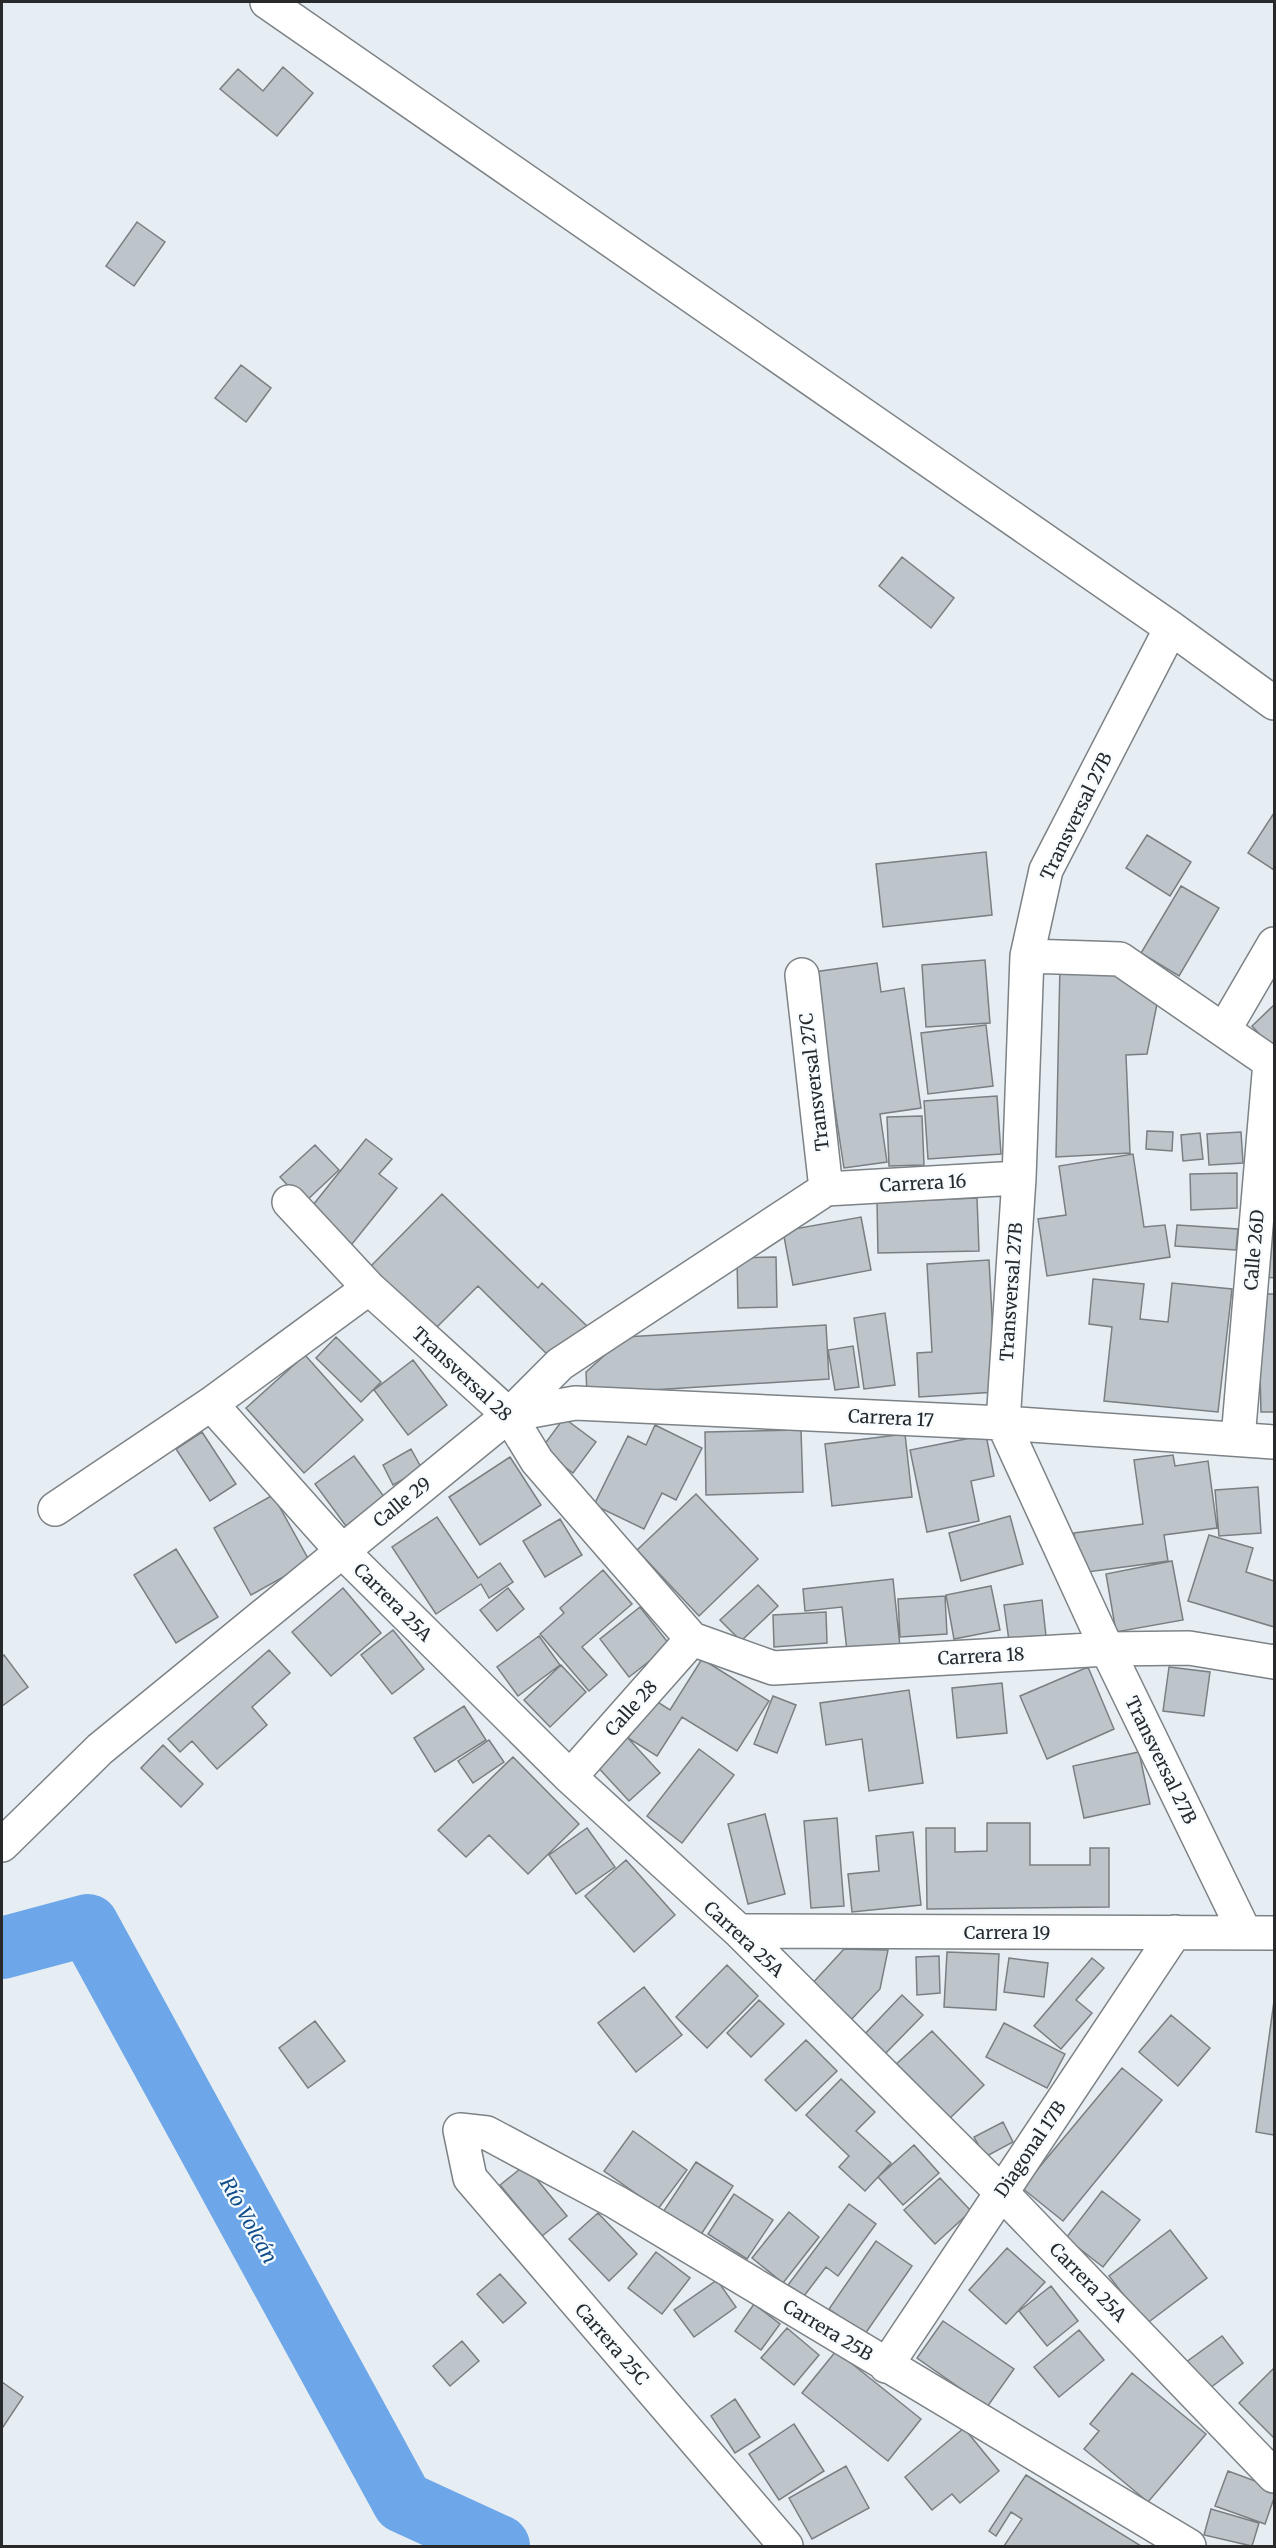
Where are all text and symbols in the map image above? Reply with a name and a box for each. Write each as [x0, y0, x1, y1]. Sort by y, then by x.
street label: Transversal 27B [1035, 748, 1117, 884]
street label: Transversal 27C [794, 1012, 834, 1152]
street label: Carrera 16 [879, 1169, 967, 1197]
street label: Calle 26D [1239, 1209, 1269, 1291]
street label: Transversal 27B [995, 1222, 1027, 1362]
street label: Transversal 28 [407, 1322, 517, 1426]
street label: Carrera 17 [847, 1404, 935, 1432]
street label: Calle 29 [368, 1472, 436, 1532]
street label: Carrera 25A [349, 1558, 437, 1646]
street label: Carrera 18 [937, 1642, 1025, 1670]
street label: Calle 28 [600, 1675, 662, 1741]
street label: Transversal 27B [1120, 1692, 1202, 1828]
street label: Carrera 25A [699, 1896, 789, 1982]
street label: Carrera 19 [964, 1921, 1050, 1944]
street label: Diagonal 17B [989, 2097, 1071, 2201]
water label: Río Volcán [215, 2172, 283, 2268]
street label: Carrera 25A [1045, 2238, 1132, 2327]
street label: Carrera 25B [779, 2294, 877, 2366]
street label: Carrera 25C [570, 2298, 654, 2390]

